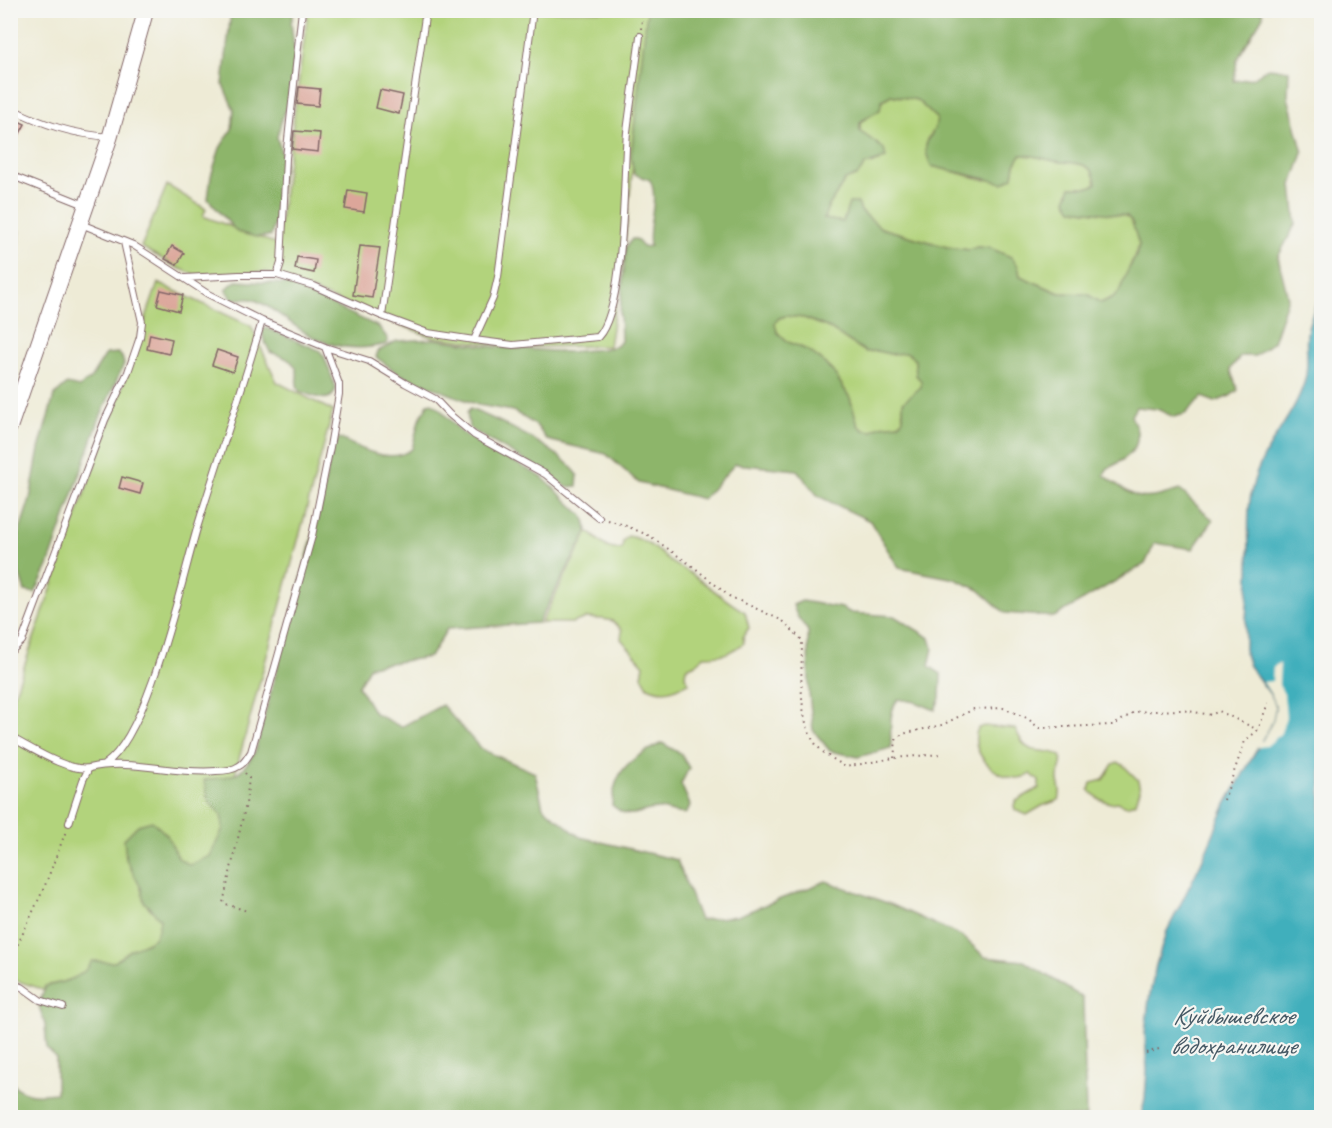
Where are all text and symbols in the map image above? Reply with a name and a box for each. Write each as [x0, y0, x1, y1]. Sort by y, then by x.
water label: Куйбышевское водохранилище [1170, 999, 1299, 1062]

